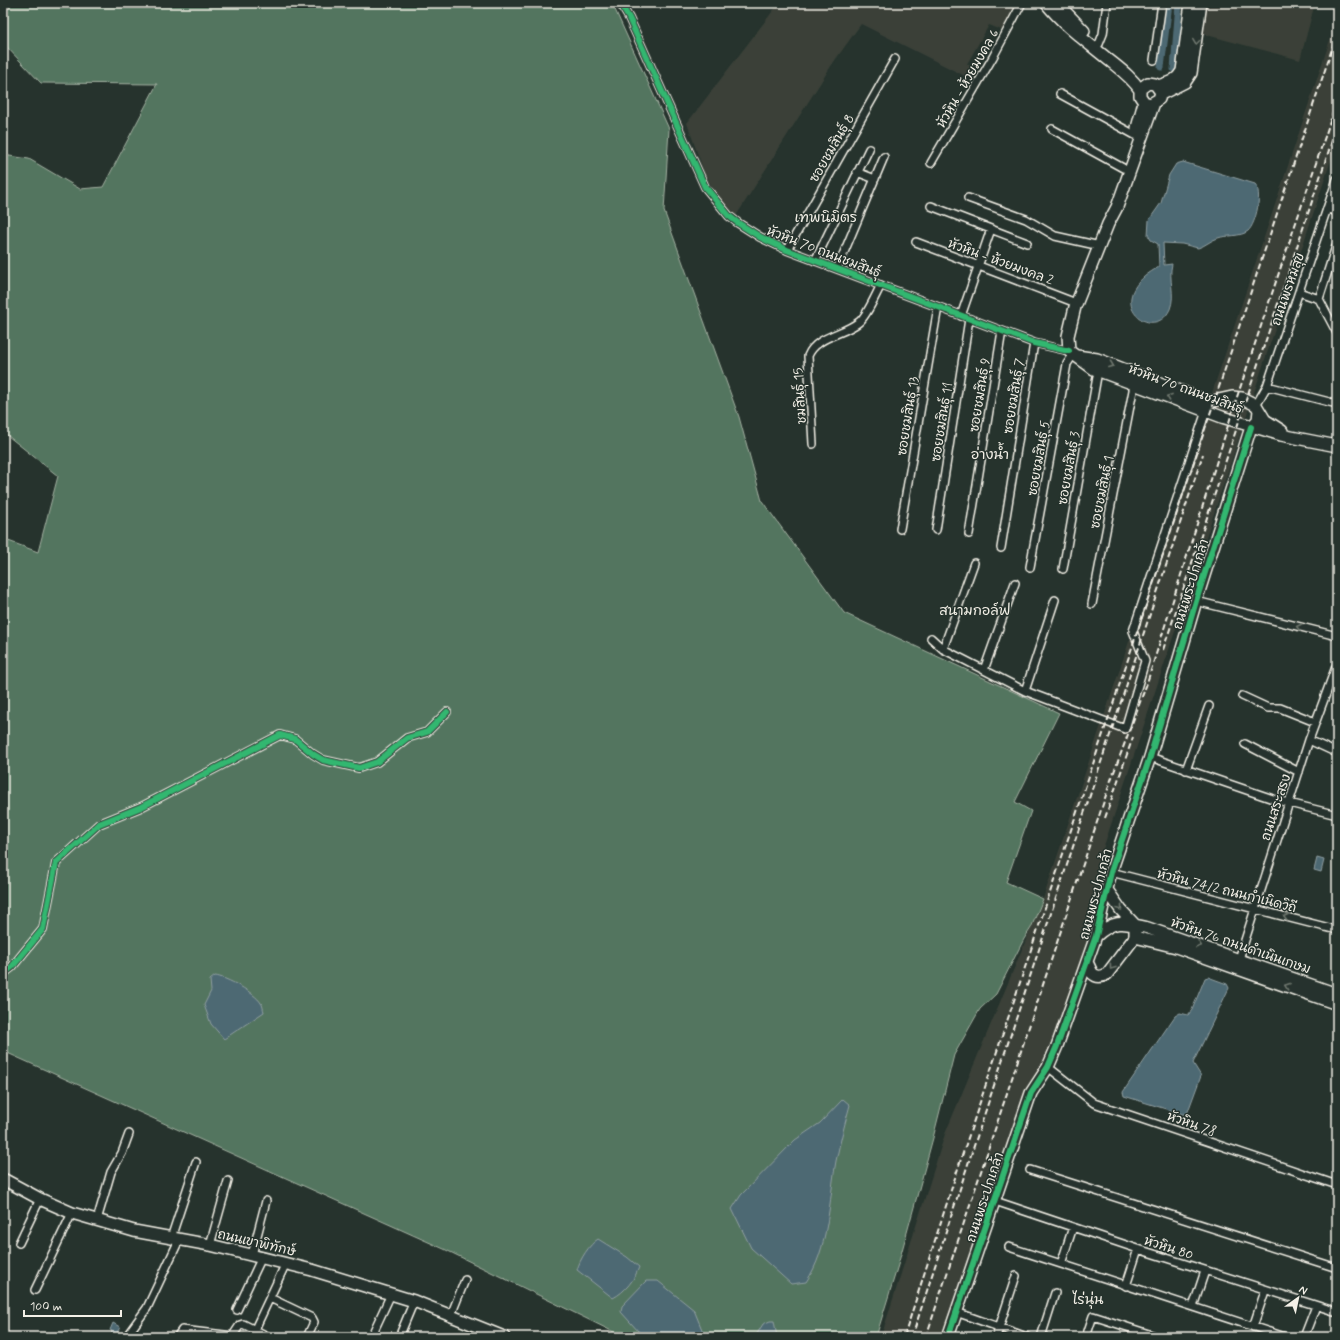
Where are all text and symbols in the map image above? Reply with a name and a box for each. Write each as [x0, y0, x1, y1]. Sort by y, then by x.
street label: หัวหิน - ห้วยมงคล 6 [932, 25, 1004, 131]
one-way arrow [1192, 39, 1201, 45]
street label: ซอยชมสินธุ์ 8 [804, 111, 859, 186]
district label: เทพนิมิตร [795, 209, 857, 227]
street label: หัวหิน 70 ถนนชมสินธุ์ [764, 221, 884, 282]
street label: หัวหิน - ห้วยมงคล 2 [945, 234, 1057, 290]
street label: ถนนพรหมสุข [1268, 251, 1309, 328]
street label: ซอยชมสินธุ์ 9 [964, 357, 995, 434]
street label: ซอยชมสินธุ์ 7 [998, 357, 1029, 435]
street label: หัวหิน 70 ถนนชมสินธุ์ [1126, 359, 1246, 418]
one-way arrow [1107, 360, 1114, 368]
street label: ชมสินธุ์ 15 [788, 367, 811, 425]
street label: ซอยชมสินธุ์ 13 [892, 375, 923, 457]
street label: ซอยชมสินธุ์ 11 [926, 381, 957, 463]
one-way arrow [1166, 394, 1173, 402]
street label: ซอยชมสินธุ์ 5 [1023, 419, 1055, 497]
street label: ซอยชมสินธุ์ 3 [1053, 430, 1084, 506]
district label: อ่างน้ำ [971, 442, 1009, 464]
street label: ซอยชมสินธุ์ 1 [1085, 454, 1118, 530]
street label: ถนนพระปกเกล้า [1169, 537, 1213, 632]
district label: สนามกอล์ฟ [939, 601, 1011, 620]
one-way arrow [1296, 623, 1302, 631]
street label: ถนนสระสรง [1258, 772, 1295, 843]
street label: ถนนพระปกเกล้า [1075, 847, 1117, 942]
street label: หัวหิน 74/2 ถนนกำเนิดวิถี [1155, 865, 1298, 917]
one-way arrow [1115, 904, 1122, 911]
street label: หัวหิน 76 ถนนดำเนินเกษม [1168, 914, 1313, 978]
one-way arrow [1282, 914, 1289, 922]
one-way arrow [1196, 941, 1203, 949]
one-way arrow [1109, 963, 1117, 970]
one-way arrow [1284, 983, 1291, 991]
street label: หัวหิน 78 [1165, 1108, 1218, 1141]
street label: ถนนพระปกเกล้า [962, 1150, 1008, 1245]
street label: ถนนเขาพิทักษ์ [216, 1224, 298, 1261]
street label: หัวหิน 80 [1142, 1233, 1195, 1264]
north arrow [1278, 1278, 1318, 1318]
text: N [1296, 1283, 1310, 1298]
district label: ไร่นุ่น [1071, 1290, 1104, 1309]
scale bar [24, 1292, 121, 1318]
text: 100 m [30, 1299, 62, 1315]

